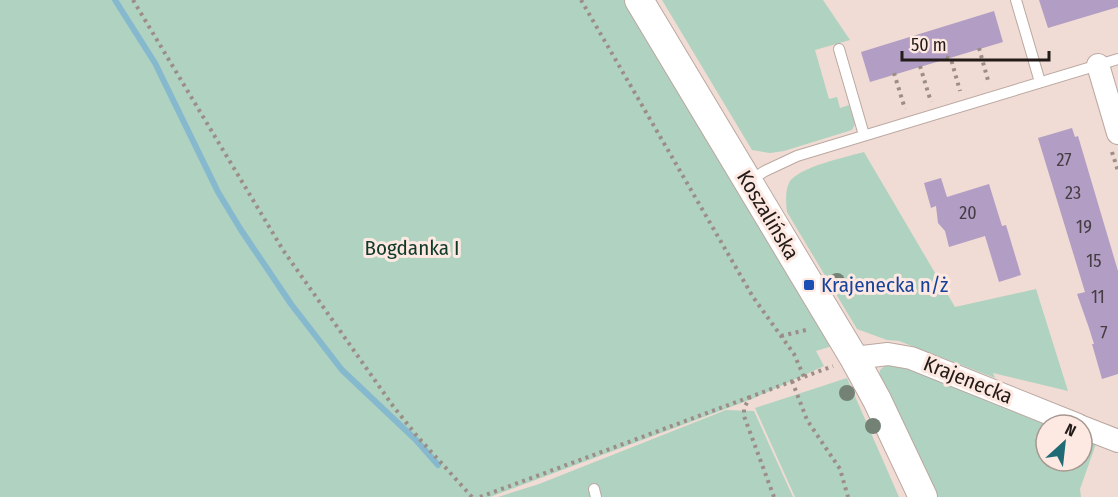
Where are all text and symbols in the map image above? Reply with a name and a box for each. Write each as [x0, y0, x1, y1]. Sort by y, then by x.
scale bar [902, 24, 1049, 62]
text: 50 m [911, 34, 947, 56]
house number: 27 [1056, 149, 1072, 171]
street label: Koszalińska [731, 166, 805, 264]
house number: 23 [1065, 182, 1081, 204]
house number: 20 [959, 202, 977, 224]
house number: 19 [1076, 216, 1092, 238]
park label: Bogdanka I [365, 235, 459, 261]
house number: 15 [1086, 250, 1102, 272]
place label: Krajenecka n/ż [821, 272, 948, 298]
marker: Krajenecka n/ż [802, 278, 816, 292]
house number: 11 [1091, 286, 1105, 308]
house number: 7 [1100, 322, 1108, 344]
street label: Krajenecka [920, 350, 1016, 410]
north arrow [1034, 413, 1094, 473]
text: N [1062, 419, 1079, 441]

